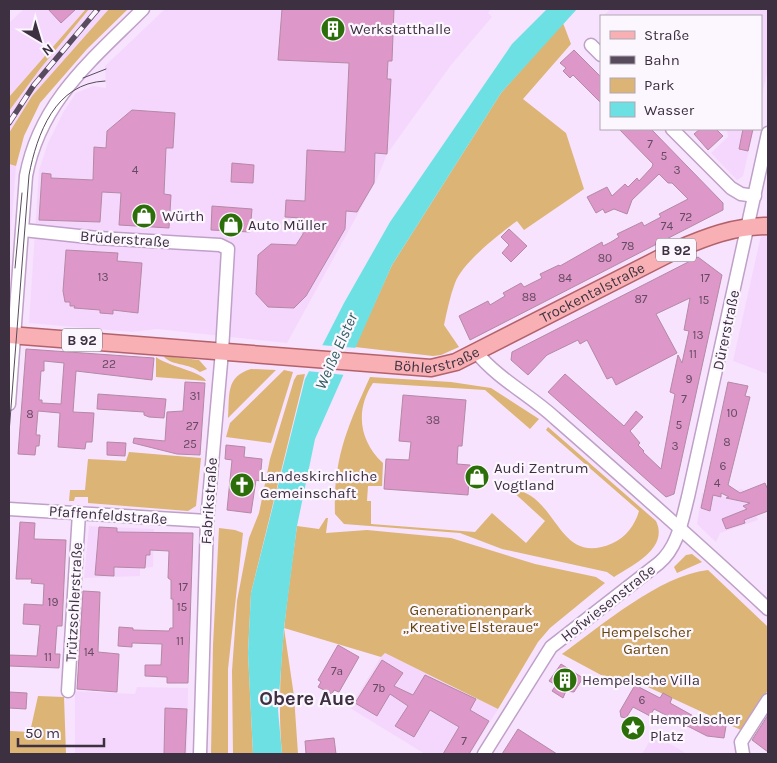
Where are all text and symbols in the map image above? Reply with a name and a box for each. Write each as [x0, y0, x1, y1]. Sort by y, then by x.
north arrow [15, 15, 65, 65]
legend [600, 15, 762, 130]
building icon: Werkstatthalle [320, 16, 346, 42]
place label: Werkstatthalle [350, 20, 451, 38]
text: Straße [644, 26, 689, 44]
text: N [39, 40, 57, 60]
text: Bahn [644, 51, 680, 69]
text: Park [644, 76, 674, 94]
text: Wasser [644, 101, 695, 119]
house number: 7 [647, 137, 653, 151]
house number: 5 [661, 149, 668, 163]
house number: 4 [132, 163, 139, 177]
house number: 3 [673, 163, 681, 177]
shop icon: Würth [131, 203, 157, 229]
place label: Würth [162, 207, 204, 225]
house number: 72 [680, 210, 692, 224]
shop icon: Auto Müller [218, 212, 244, 238]
place label: Auto Müller [248, 216, 327, 234]
house number: 74 [661, 219, 673, 233]
street label: Brüderstraße [80, 227, 170, 251]
road number: B 92 [656, 238, 696, 262]
house number: 78 [621, 239, 635, 253]
house number: 80 [598, 251, 612, 265]
street label: Trockentalstraße [537, 258, 648, 327]
house number: 13 [97, 270, 109, 284]
house number: 84 [558, 271, 572, 285]
house number: 17 [700, 271, 710, 285]
street label: Dürerstraße [709, 288, 743, 372]
house number: 88 [522, 290, 536, 304]
house number: 87 [634, 292, 648, 306]
house number: 15 [699, 293, 710, 307]
water label: Weiße Elster [311, 309, 362, 392]
road number: B 92 [62, 328, 102, 352]
house number: 13 [692, 328, 704, 342]
street label: Böhlerstraße [393, 343, 482, 377]
house number: 11 [689, 347, 697, 361]
house number: 22 [102, 357, 116, 371]
house number: 9 [686, 372, 693, 386]
house number: 31 [189, 389, 201, 403]
house number: 7 [681, 392, 687, 406]
house number: 10 [726, 406, 738, 420]
house number: 8 [26, 407, 34, 421]
house number: 38 [426, 413, 440, 427]
house number: 5 [676, 418, 683, 432]
house number: 27 [186, 419, 199, 433]
house number: 8 [723, 435, 731, 449]
house number: 25 [183, 437, 197, 451]
house number: 3 [671, 439, 679, 453]
street label: Fabrikstraße [197, 457, 221, 545]
place label: Audi Zentrum Vogtland [494, 459, 588, 494]
house number: 6 [720, 459, 727, 473]
shop icon: Audi Zentrum Vogtland [464, 464, 490, 490]
place label: Landeskirchliche Gemeinschaft [260, 467, 377, 502]
church icon: Landeskirchliche Gemeinschaft [229, 472, 255, 498]
house number: 4 [714, 476, 721, 490]
street label: Pfaffenfeldstraße [48, 502, 168, 528]
street label: Trützschlerstraße [62, 542, 86, 662]
street label: Hofwiesenstraße [557, 560, 659, 646]
house number: 17 [178, 580, 188, 594]
house number: 19 [48, 595, 58, 609]
house number: 15 [177, 600, 188, 614]
park label: Generationenpark „Kreative Elsteraue“ [403, 601, 539, 636]
park label: Hempelscher Garten [601, 623, 692, 658]
house number: 11 [176, 634, 184, 648]
house number: 14 [84, 645, 95, 659]
house number: 11 [44, 650, 52, 664]
house number: 7a [331, 664, 343, 678]
building icon: Hempelsche Villa [552, 667, 578, 693]
place label: Hempelsche Villa [582, 671, 700, 689]
house number: 7b [373, 681, 385, 695]
district label: Obere Aue [259, 687, 355, 710]
house number: 6 [639, 693, 646, 707]
place label: Hempelscher Platz [650, 710, 741, 745]
place icon: Hempelscher Platz [620, 715, 646, 741]
scale bar [18, 716, 104, 748]
text: 50 m [25, 724, 60, 742]
house number: 7 [461, 734, 467, 748]

